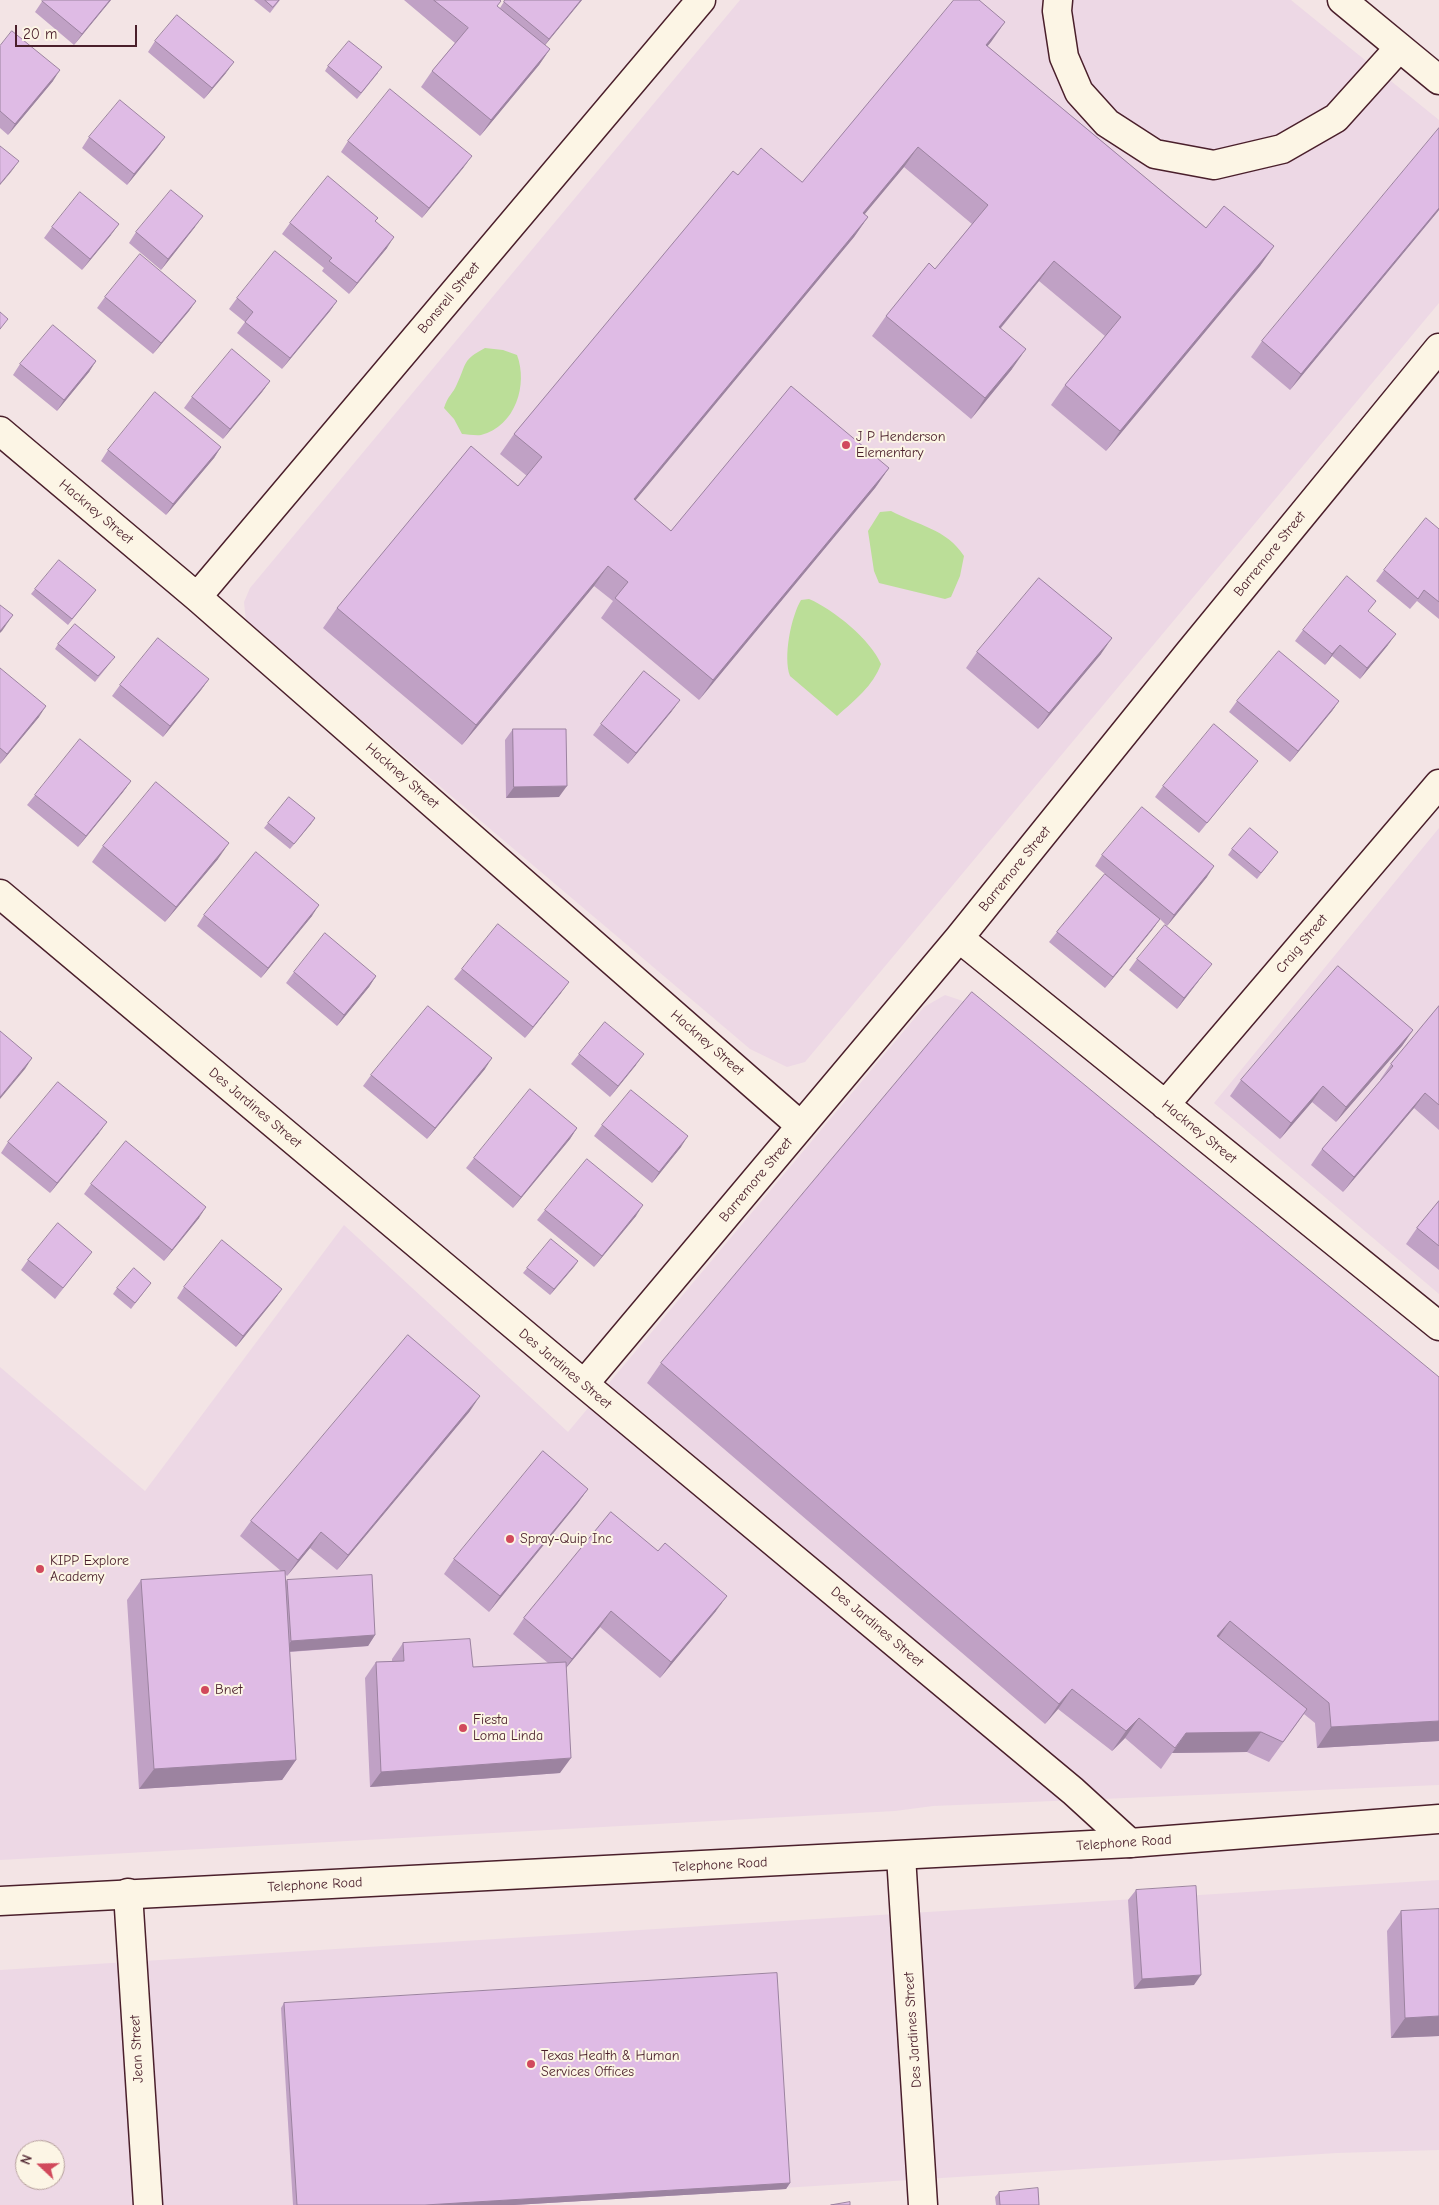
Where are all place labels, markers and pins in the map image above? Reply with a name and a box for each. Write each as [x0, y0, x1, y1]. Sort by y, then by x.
place label: J P Henderson Elementary [856, 429, 945, 462]
marker: J P Henderson Elementary [840, 439, 852, 451]
place label: Spray-Quip Inc [520, 1531, 612, 1547]
marker: Spray-Quip Inc [504, 1533, 516, 1545]
place label: KIPP Explore Academy [50, 1553, 129, 1585]
marker: KIPP Explore Academy [34, 1563, 46, 1575]
place label: Bnet [215, 1682, 242, 1698]
marker: Bnet [199, 1684, 211, 1696]
place label: Fiesta Loma Linda [473, 1712, 543, 1744]
marker: Fiesta Loma Linda [457, 1722, 469, 1734]
place label: Texas Health & Human Services Offices [541, 2048, 679, 2080]
marker: Texas Health & Human Services Offices [525, 2058, 537, 2070]

